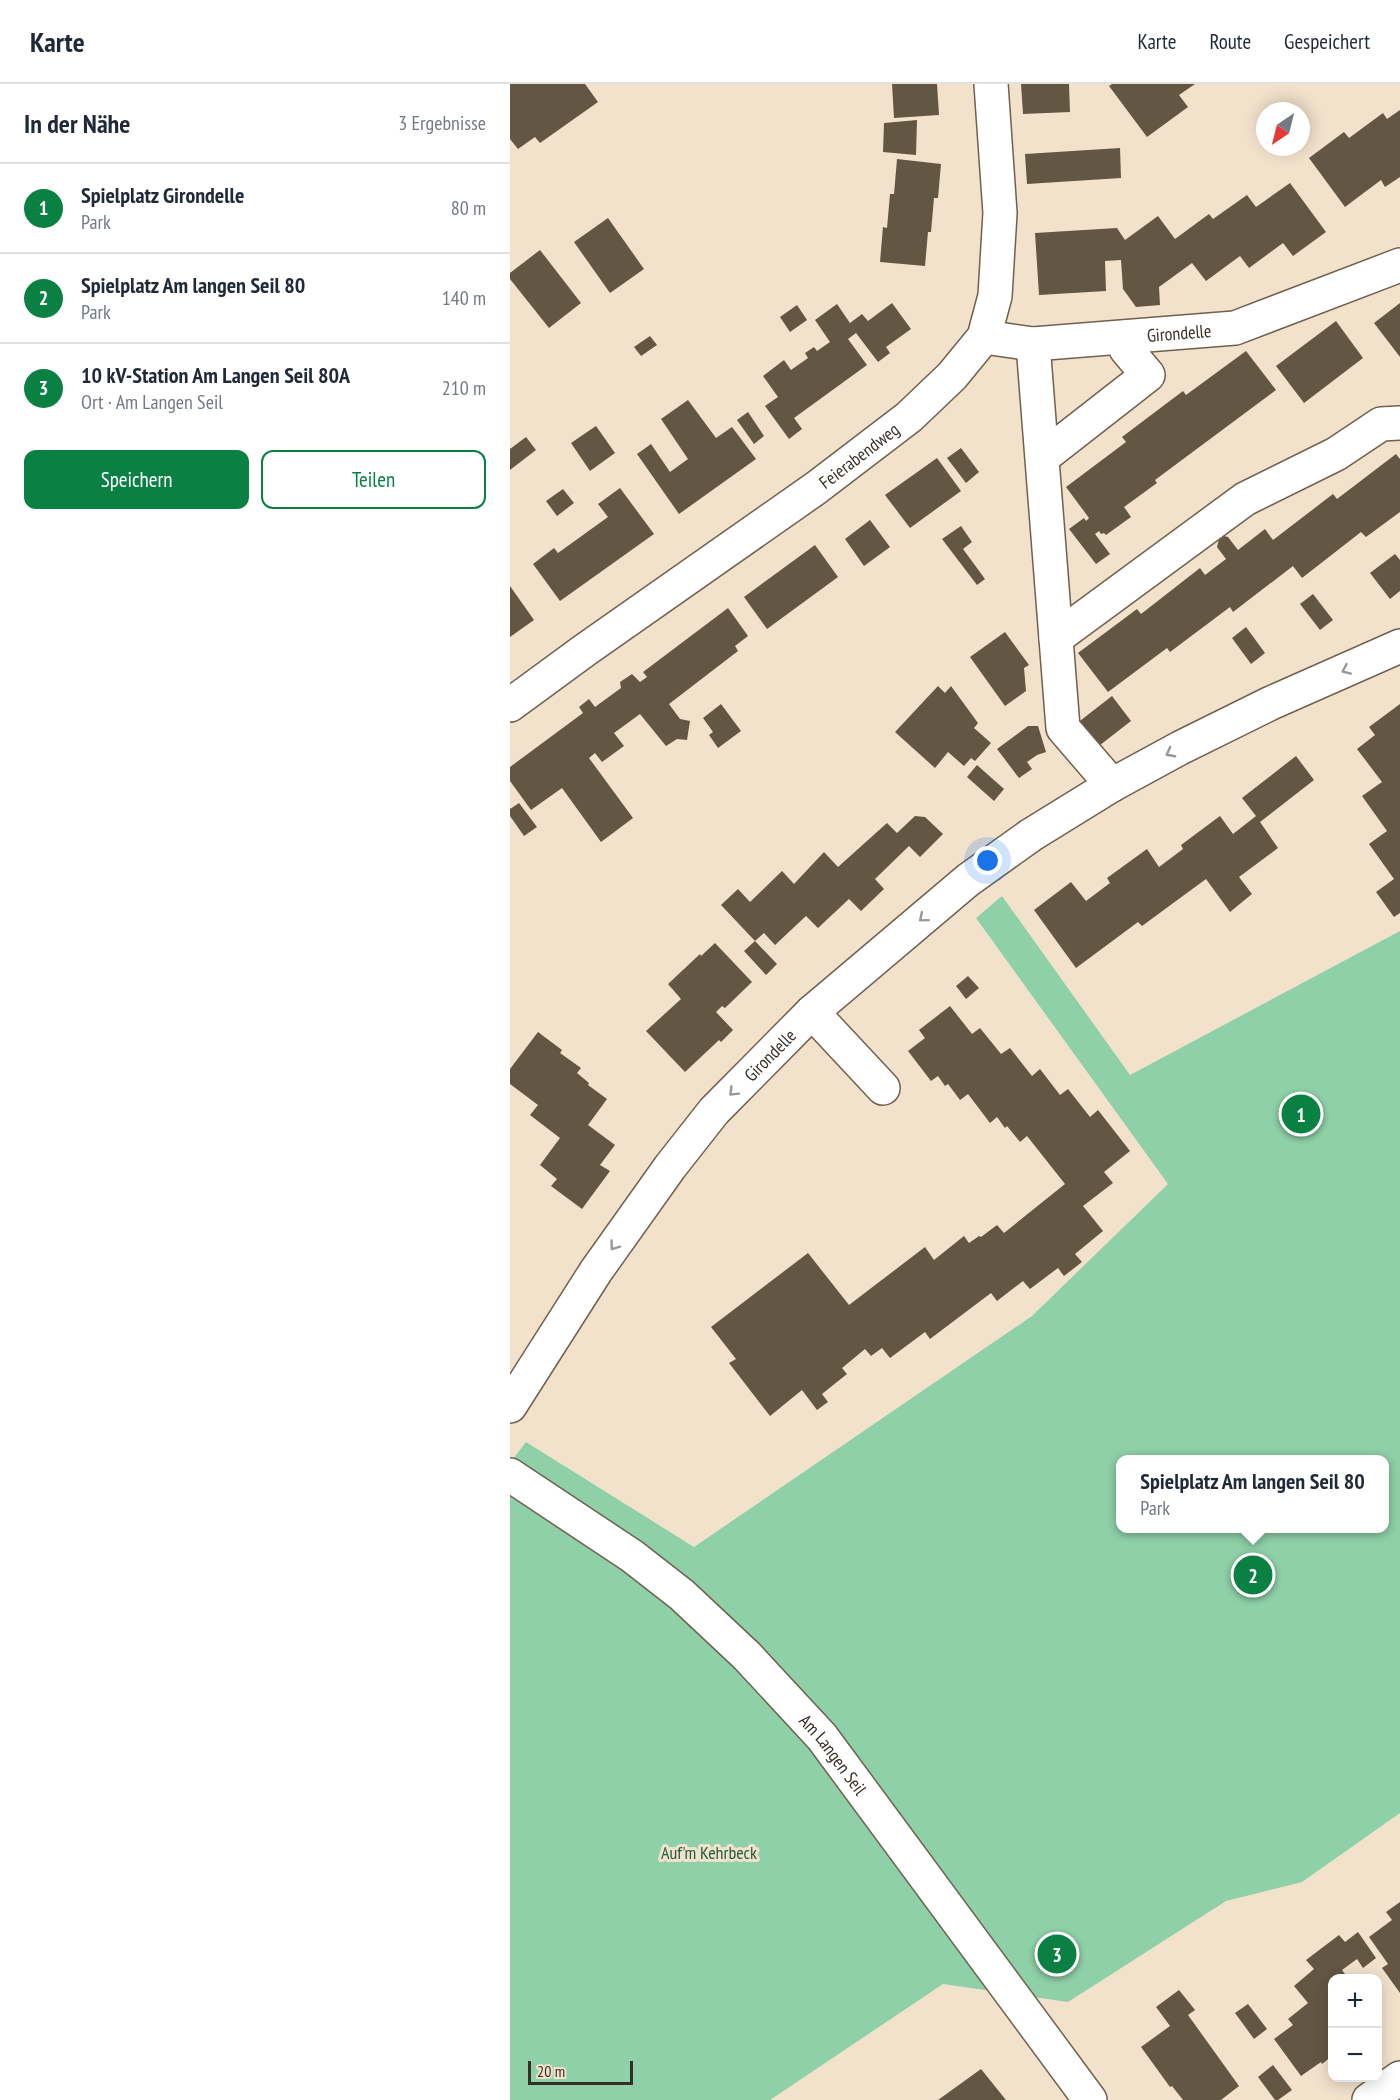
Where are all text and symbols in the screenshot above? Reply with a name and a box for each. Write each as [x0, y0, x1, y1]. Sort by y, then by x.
text: Karte [30, 23, 85, 60]
text: Karte [1138, 28, 1176, 55]
text: Route [1209, 28, 1251, 55]
text: Gespeichert [1284, 28, 1370, 55]
north arrow [1256, 102, 1310, 156]
text: In der Nähe [24, 107, 130, 140]
text: 3 Ergebnisse [398, 110, 486, 136]
text: Spielplatz Girondelle [81, 181, 244, 209]
text: 1 [39, 195, 48, 221]
text: 80 m [451, 195, 486, 221]
text: Park [81, 209, 111, 235]
text: Spielplatz Am langen Seil 80 [81, 271, 305, 299]
text: 2 [39, 285, 48, 311]
text: 140 m [442, 285, 486, 311]
text: Park [81, 299, 111, 325]
street label: Girondelle [1146, 318, 1212, 346]
text: 10 kV-Station Am Langen Seil 80A [81, 361, 350, 389]
text: 3 [39, 375, 48, 401]
text: 210 m [442, 375, 486, 401]
text: Ort · Am Langen Seil [81, 389, 223, 415]
street label: Feierabendweg [814, 417, 903, 493]
button: Speichern [24, 450, 249, 509]
button: Teilen [261, 450, 486, 509]
one-way arrow [1342, 663, 1353, 675]
one-way arrow [1166, 746, 1176, 757]
your location [973, 846, 1002, 875]
one-way arrow [919, 911, 930, 922]
street label: Girondelle [739, 1024, 800, 1086]
one-way arrow [729, 1084, 740, 1095]
pin: 1 [1282, 1092, 1320, 1136]
one-way arrow [610, 1239, 621, 1250]
popup [1116, 1455, 1389, 1533]
text: Spielplatz Am langen Seil 80 [1140, 1467, 1365, 1495]
text: Park [1140, 1495, 1170, 1521]
pin: 2 [1234, 1552, 1272, 1598]
street label: Am Langen Seil [795, 1709, 873, 1800]
park label: Auf'm Kehrbeck [661, 1841, 757, 1864]
pin: 3 [1038, 1932, 1076, 1976]
map controls [1328, 1974, 1382, 2082]
button: + [1328, 1974, 1382, 2028]
button: − [1328, 2028, 1382, 2082]
scale bar [528, 2058, 633, 2086]
text: 20 m [537, 2061, 565, 2081]

